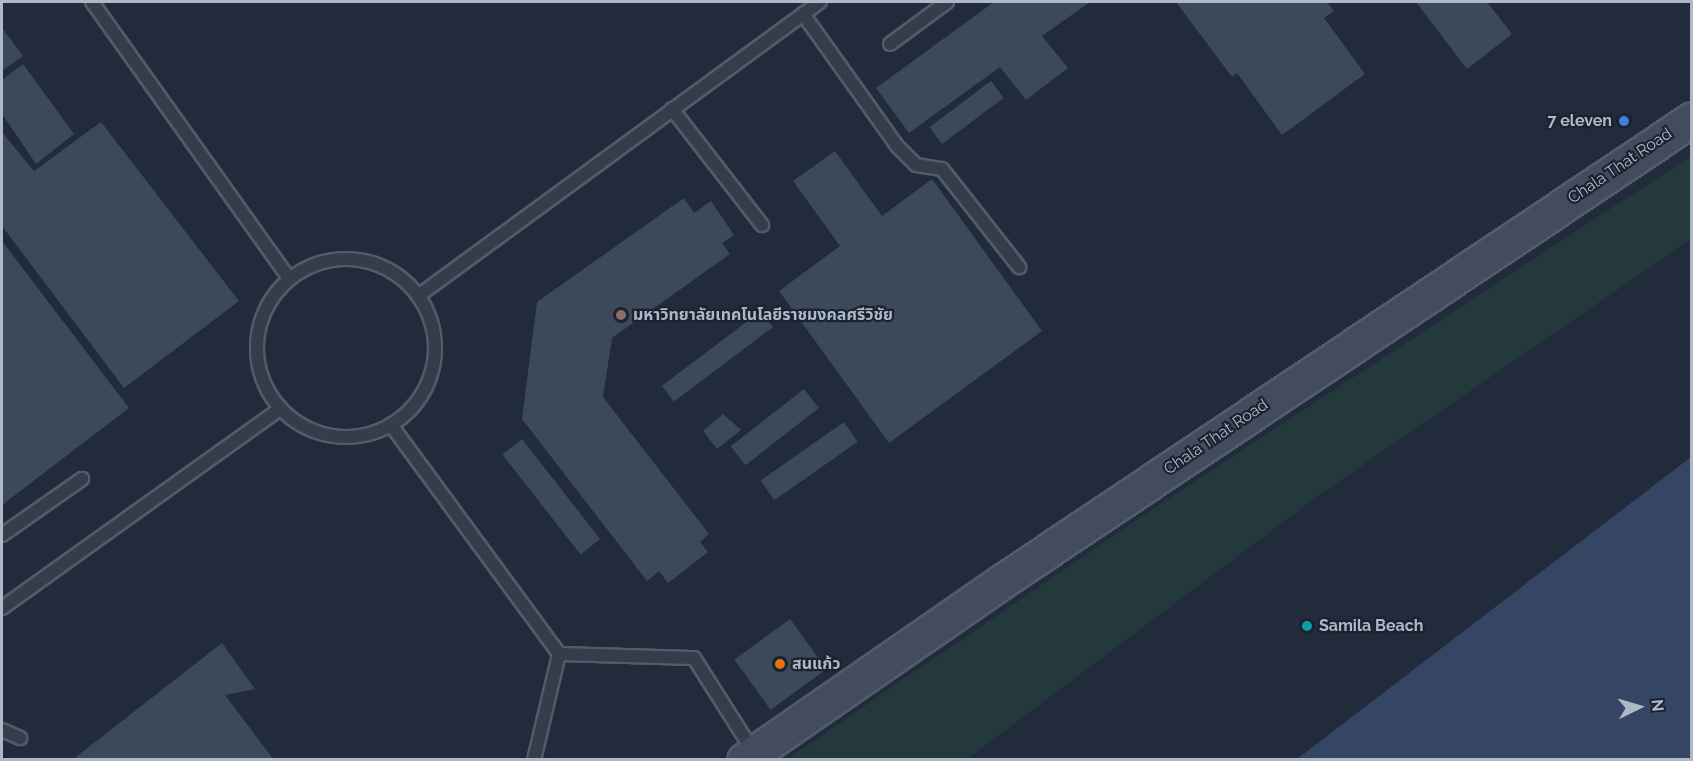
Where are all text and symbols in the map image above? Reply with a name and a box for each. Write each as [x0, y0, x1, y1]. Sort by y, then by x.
place label: 7 eleven [1547, 111, 1612, 131]
marker: 7 eleven [1617, 114, 1631, 128]
street label: Chala That Road [1564, 124, 1676, 208]
place label: มหาวิทยาลัยเทคโนโลยีราชมงคลศรีวิชัย [633, 305, 893, 325]
marker: มหาวิทยาลัยเทคโนโลยีราชมงคลศรีวิชัย [614, 308, 628, 322]
street label: Chala That Road [1160, 395, 1272, 479]
place label: Samila Beach [1319, 616, 1423, 636]
marker: Samila Beach [1300, 619, 1314, 633]
place label: สนแก้ว [792, 654, 840, 674]
marker: สนแก้ว [773, 657, 787, 671]
north arrow [1609, 677, 1669, 737]
text: N [1647, 698, 1667, 712]

